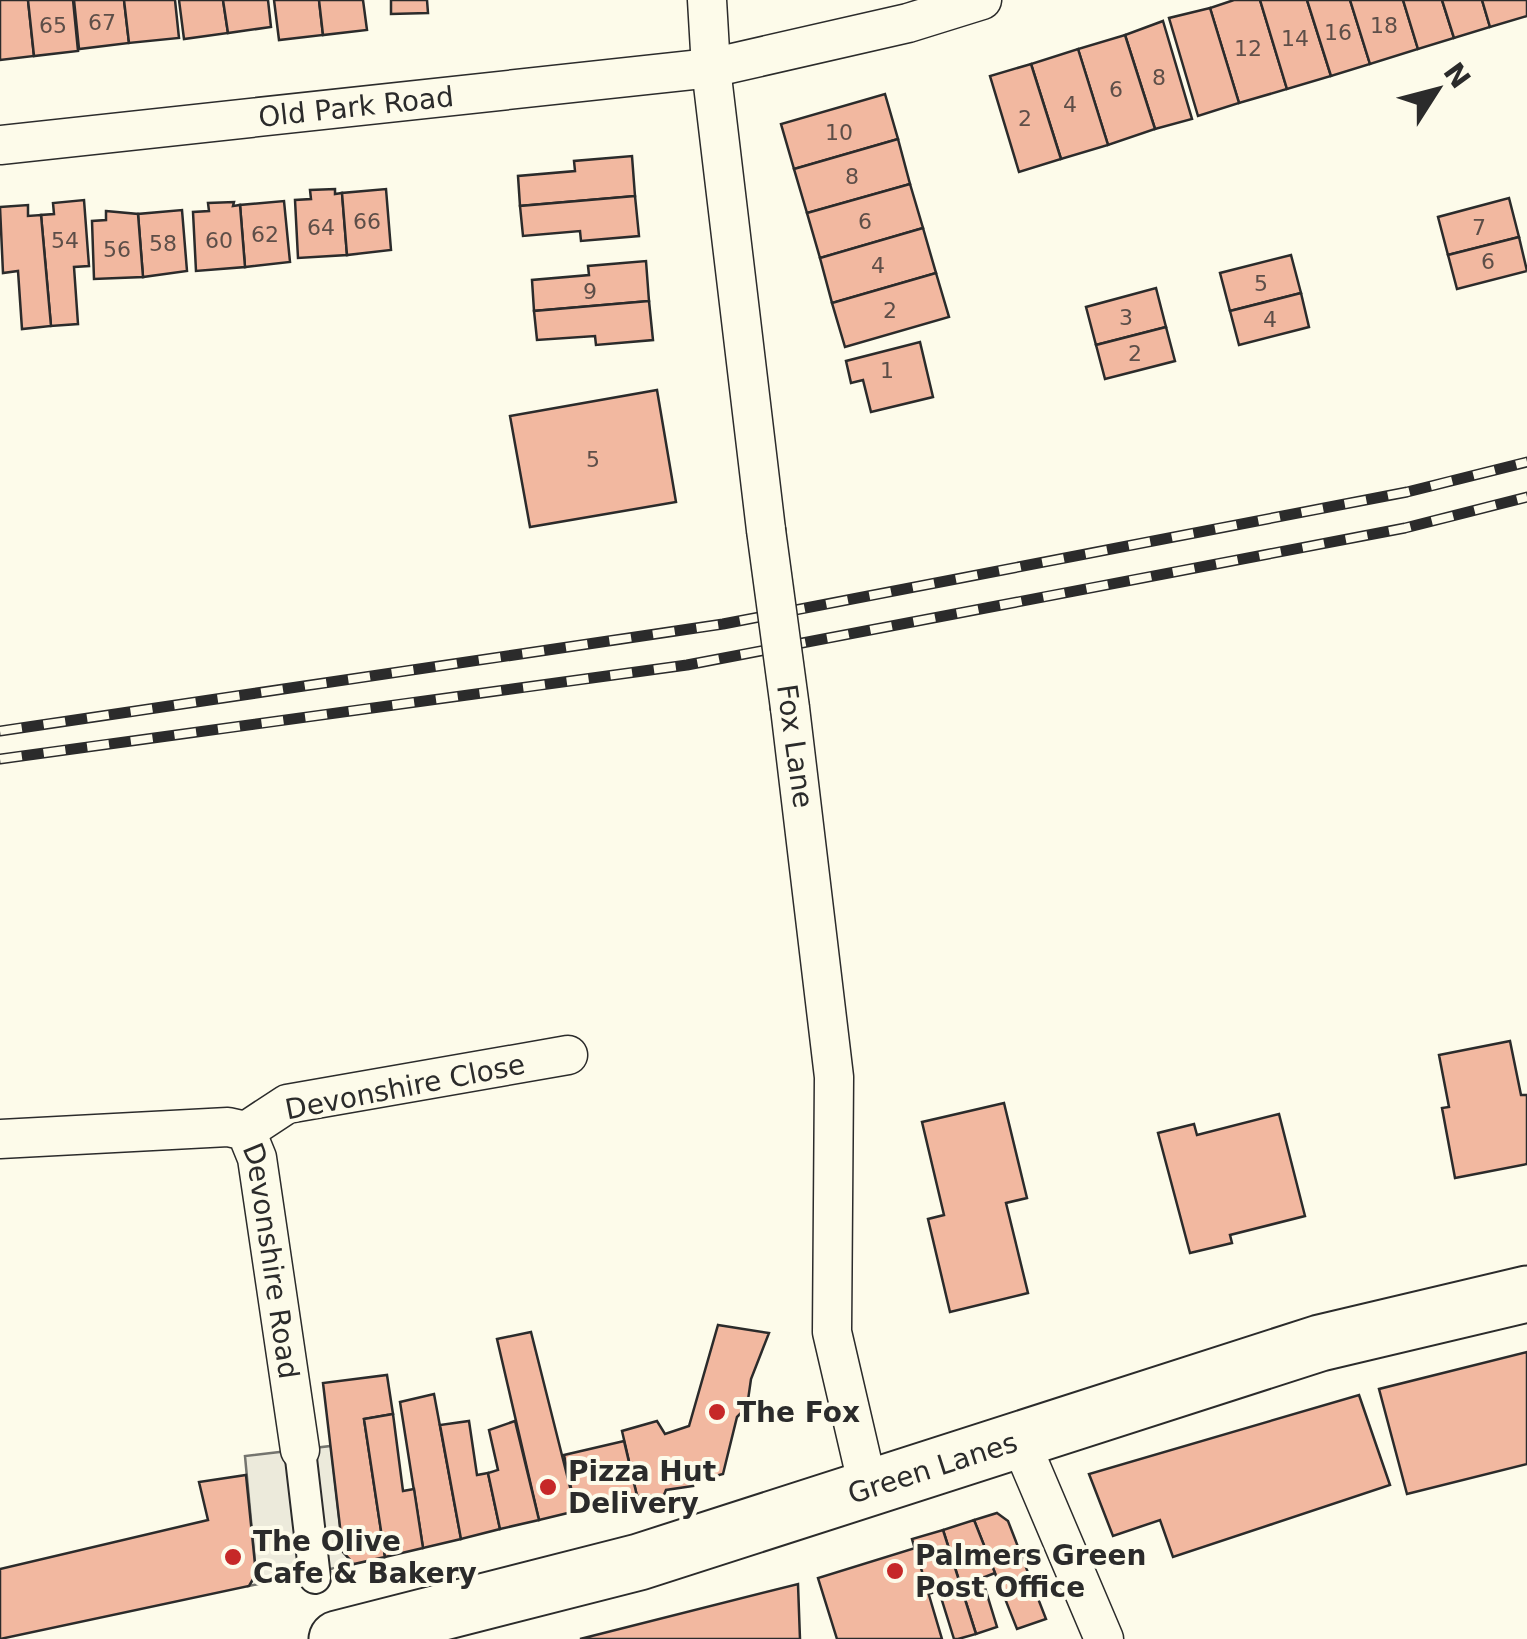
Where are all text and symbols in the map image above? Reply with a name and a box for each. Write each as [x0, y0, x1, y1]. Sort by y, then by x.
house number: 67 [88, 10, 116, 35]
house number: 65 [39, 13, 67, 38]
house number: 18 [1370, 13, 1398, 38]
house number: 16 [1324, 20, 1352, 45]
house number: 14 [1281, 26, 1309, 51]
house number: 12 [1234, 36, 1262, 61]
north arrow [1387, 40, 1487, 140]
text: N [1437, 56, 1477, 95]
house number: 8 [1152, 65, 1166, 90]
house number: 6 [1109, 77, 1123, 102]
street label: Old Park Road [257, 79, 455, 133]
house number: 4 [1063, 92, 1077, 117]
house number: 2 [1018, 106, 1032, 131]
house number: 10 [825, 120, 853, 145]
house number: 8 [845, 164, 859, 189]
house number: 66 [353, 209, 381, 234]
house number: 6 [858, 209, 872, 234]
house number: 64 [307, 215, 335, 240]
house number: 7 [1472, 215, 1486, 240]
house number: 62 [251, 222, 279, 247]
house number: 54 [51, 228, 79, 253]
house number: 60 [205, 228, 233, 253]
house number: 58 [149, 231, 177, 256]
house number: 56 [103, 237, 131, 262]
house number: 6 [1481, 249, 1495, 274]
house number: 4 [871, 253, 885, 278]
house number: 5 [1254, 271, 1268, 296]
house number: 9 [583, 279, 597, 304]
house number: 2 [883, 298, 897, 323]
house number: 3 [1119, 305, 1133, 330]
house number: 4 [1263, 307, 1277, 332]
house number: 2 [1128, 341, 1142, 366]
house number: 1 [880, 358, 894, 383]
house number: 5 [586, 447, 600, 472]
street label: Fox Lane [770, 682, 820, 810]
street label: Devonshire Close [282, 1048, 528, 1126]
street label: Devonshire Road [236, 1138, 306, 1381]
place label: The Fox [737, 1396, 860, 1429]
marker: The Fox [706, 1401, 728, 1423]
street label: Green Lanes [844, 1425, 1021, 1510]
place label: Pizza Hut Delivery [568, 1455, 716, 1520]
marker: Pizza Hut Delivery [537, 1476, 559, 1498]
place label: The Olive Cafe & Bakery [253, 1525, 477, 1590]
place label: Palmers Green Post Office [915, 1539, 1146, 1604]
marker: The Olive Cafe & Bakery [222, 1546, 244, 1568]
marker: Palmers Green Post Office [884, 1560, 906, 1582]

